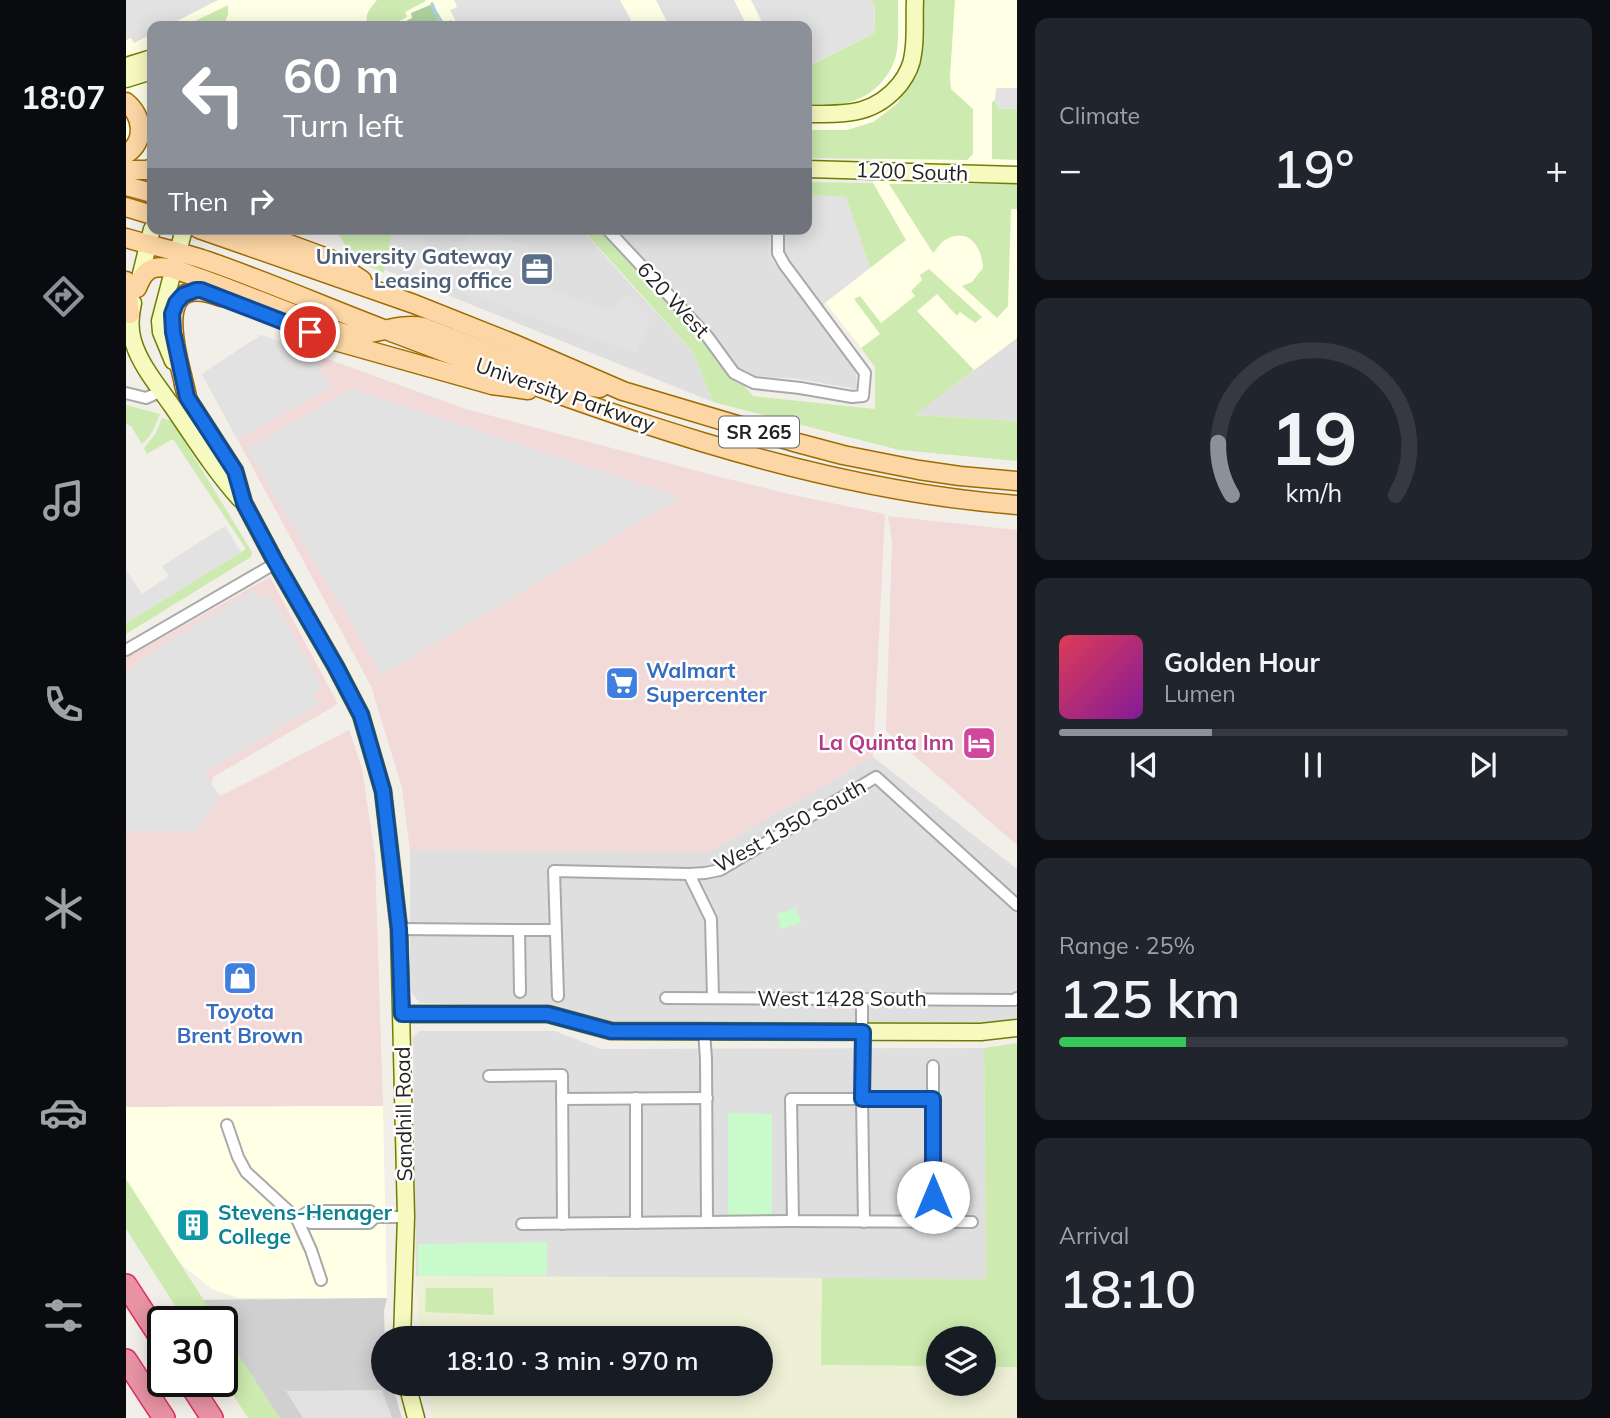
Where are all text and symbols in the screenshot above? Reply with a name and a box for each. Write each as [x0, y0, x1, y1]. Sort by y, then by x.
text: 60 m [283, 44, 399, 105]
icon: left [168, 49, 259, 140]
text: 18:07 [21, 77, 105, 117]
text: Climate [1059, 101, 1140, 130]
text: Turn left [283, 105, 403, 145]
text: 19° [1273, 136, 1354, 201]
text: − [1059, 145, 1082, 193]
text: + [1545, 145, 1568, 193]
street label: 1200 South [855, 156, 969, 186]
icon: right [242, 182, 280, 220]
text: Then [168, 185, 228, 218]
place label: University Gateway Leasing office [316, 243, 513, 293]
office icon: University Gateway Leasing office [518, 250, 556, 288]
street label: 620 West [632, 256, 715, 343]
icon: directions [39, 272, 88, 321]
pin [280, 302, 340, 362]
icon: arrive [291, 313, 329, 351]
street label: University Parkway [472, 351, 658, 437]
text: 19 [1270, 392, 1357, 483]
road number: SR 265 [719, 416, 799, 448]
icon: music [39, 476, 88, 525]
text: km/h [1285, 477, 1342, 508]
text: Golden Hour [1164, 646, 1320, 679]
place label: Walmart Supercenter [646, 657, 768, 707]
supermarket icon: Walmart Supercenter [603, 664, 641, 702]
text: Lumen [1164, 679, 1236, 708]
icon: phone [39, 680, 88, 729]
hotel icon: La Quinta Inn [960, 724, 998, 762]
place label: La Quinta Inn [818, 729, 954, 755]
icon: previous [1125, 746, 1163, 784]
icon: pause [1294, 746, 1332, 784]
icon: next [1464, 746, 1502, 784]
street label: West 1350 South [709, 773, 870, 878]
icon: climate [39, 884, 88, 933]
text: Range · 25% [1059, 931, 1195, 960]
shop icon: Toyota Brent Brown [221, 959, 259, 997]
text: 125 km [1059, 966, 1240, 1031]
street label: West 1428 South [757, 985, 927, 1011]
place label: Toyota Brent Brown [177, 998, 303, 1048]
street label: Sandhill Road [389, 1046, 417, 1182]
icon: car [39, 1088, 88, 1137]
position arrow [896, 1160, 970, 1234]
place label: Stevens-Henager College [218, 1199, 393, 1249]
building icon: Stevens-Henager College [174, 1206, 212, 1244]
text: Arrival [1059, 1221, 1129, 1250]
text: 18:10 [1059, 1256, 1196, 1321]
icon: filters [39, 1291, 88, 1340]
speed limit sign: 30 [147, 1306, 238, 1397]
map controls [926, 1326, 996, 1396]
button: layers [926, 1326, 996, 1396]
text: 18:10 · 3 min · 970 m [445, 1344, 699, 1377]

